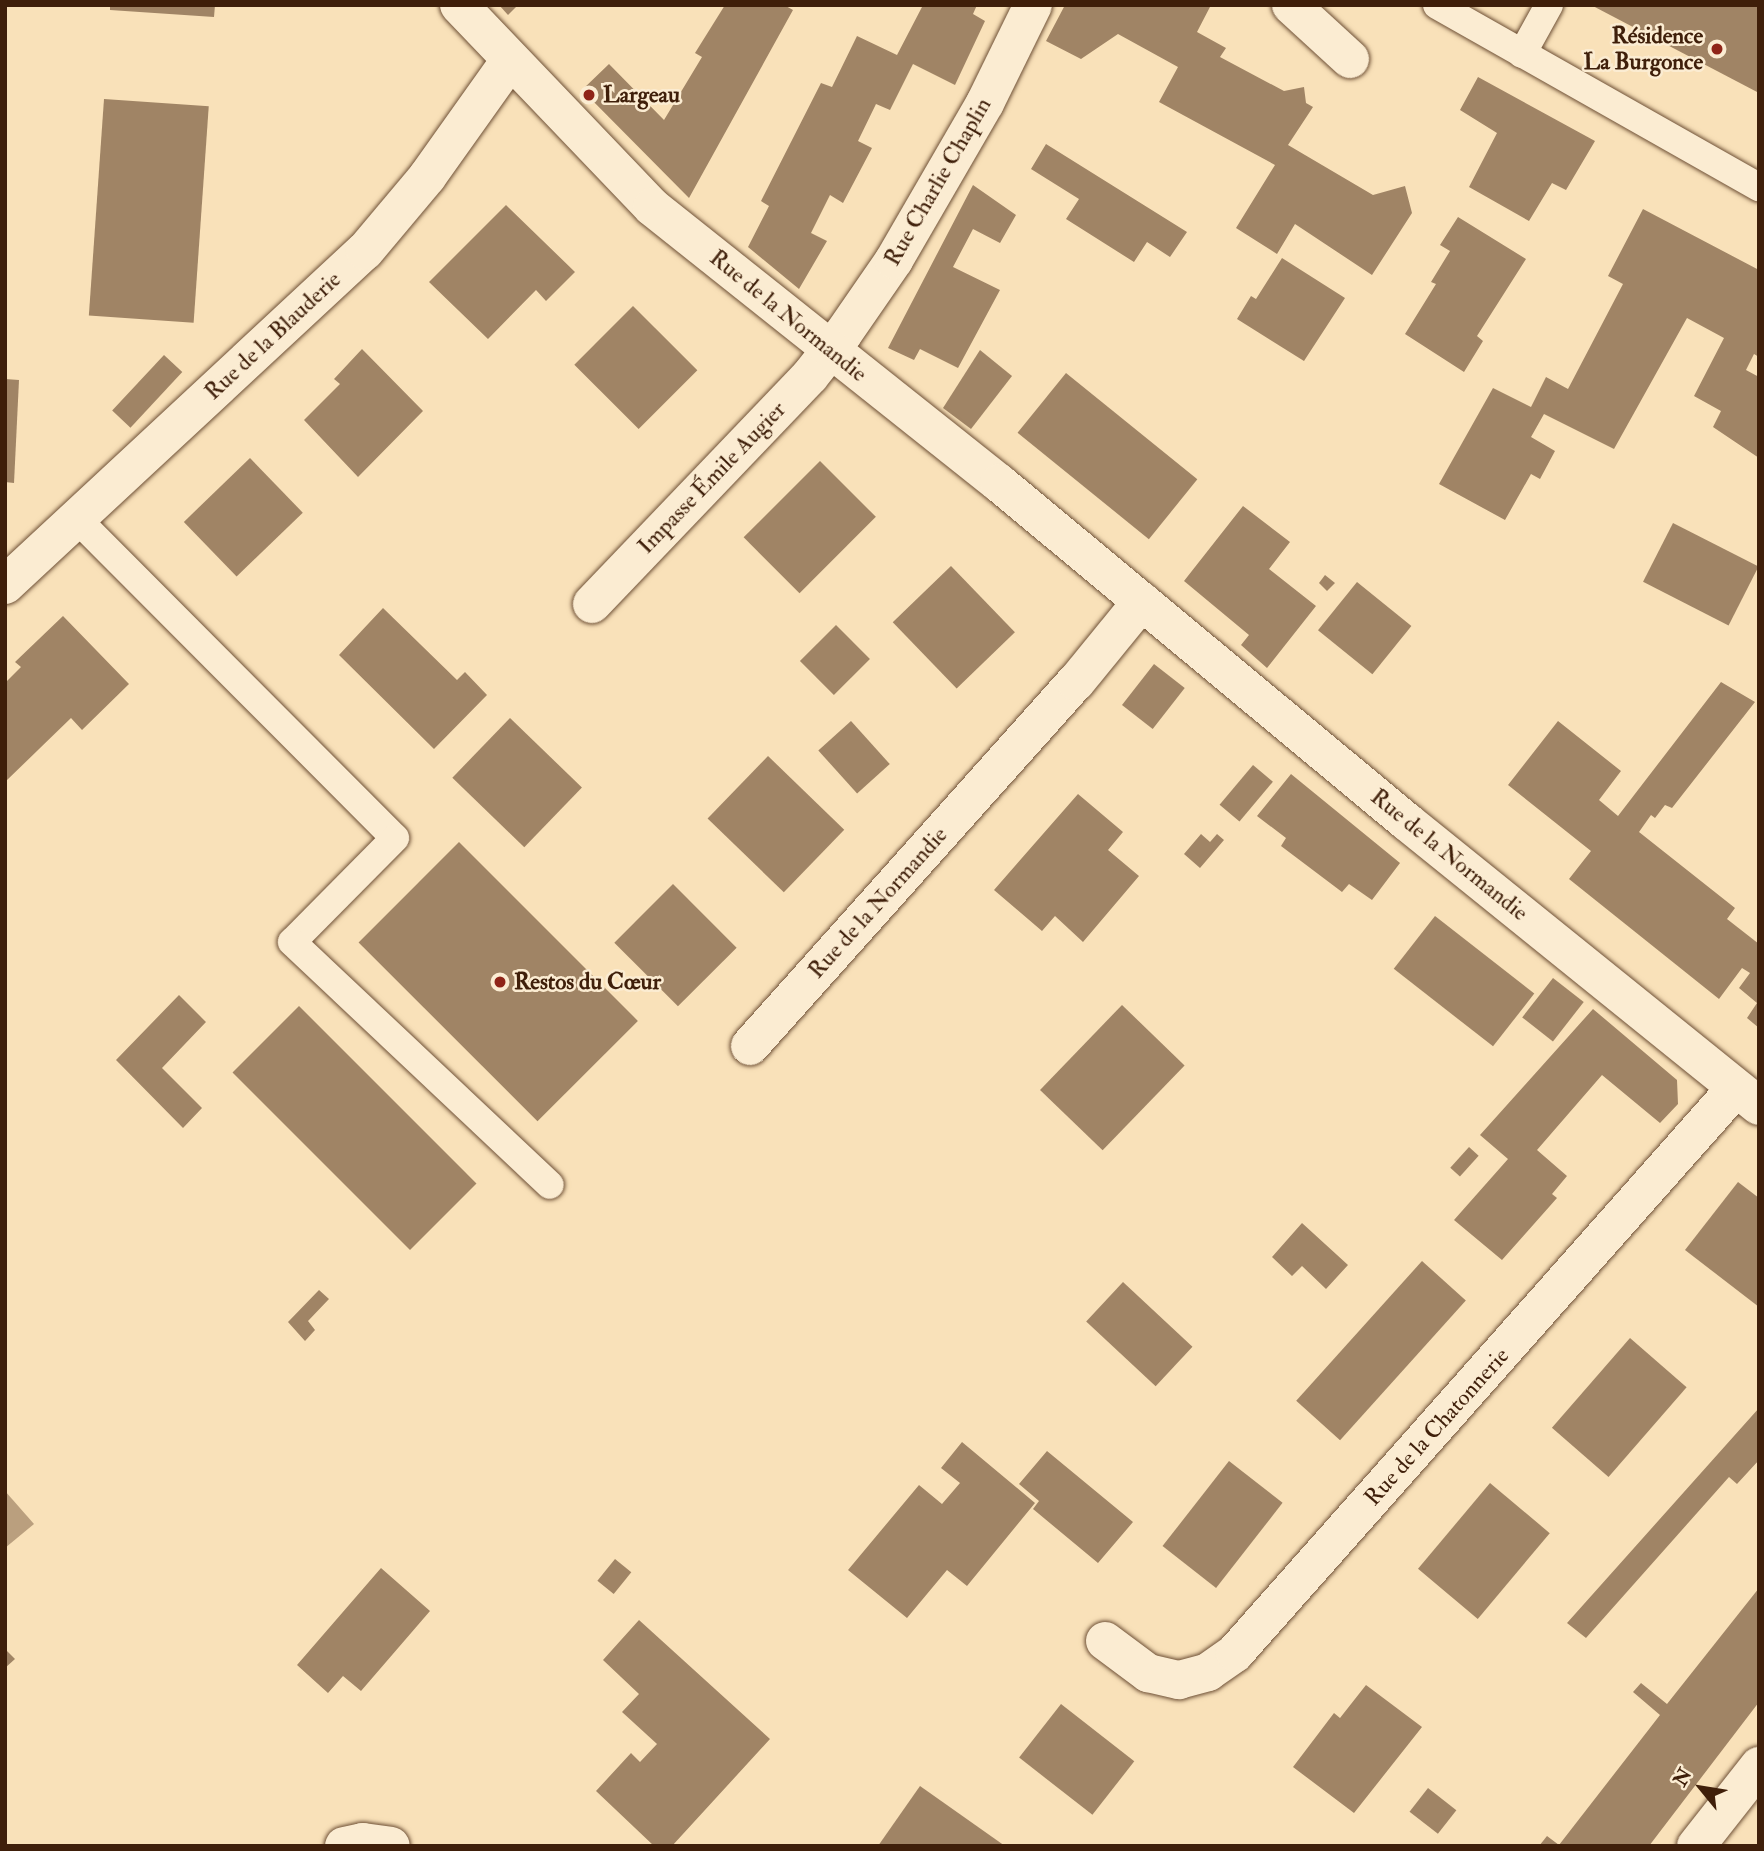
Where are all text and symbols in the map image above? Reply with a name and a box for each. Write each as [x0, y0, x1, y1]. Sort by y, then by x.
place label: Résidence La Burgonce [1584, 22, 1703, 76]
marker: Résidence La Burgonce [1709, 41, 1725, 57]
place label: Largeau [603, 81, 680, 109]
marker: Largeau [581, 87, 597, 103]
street label: Rue Charlie Chaplin [879, 93, 997, 271]
street label: Rue de la Normandie [704, 244, 872, 388]
street label: Rue de la Blauderie [199, 266, 347, 406]
street label: Impasse Émile Augier [632, 396, 792, 560]
street label: Rue de la Normandie [1365, 783, 1533, 927]
street label: Rue de la Normandie [803, 822, 953, 984]
place label: Restos du Cœur [514, 968, 661, 996]
marker: Restos du Cœur [492, 974, 508, 990]
street label: Rue de la Chatonnerie [1359, 1342, 1515, 1512]
north arrow [1666, 1753, 1736, 1823]
text: N [1668, 1764, 1697, 1791]

